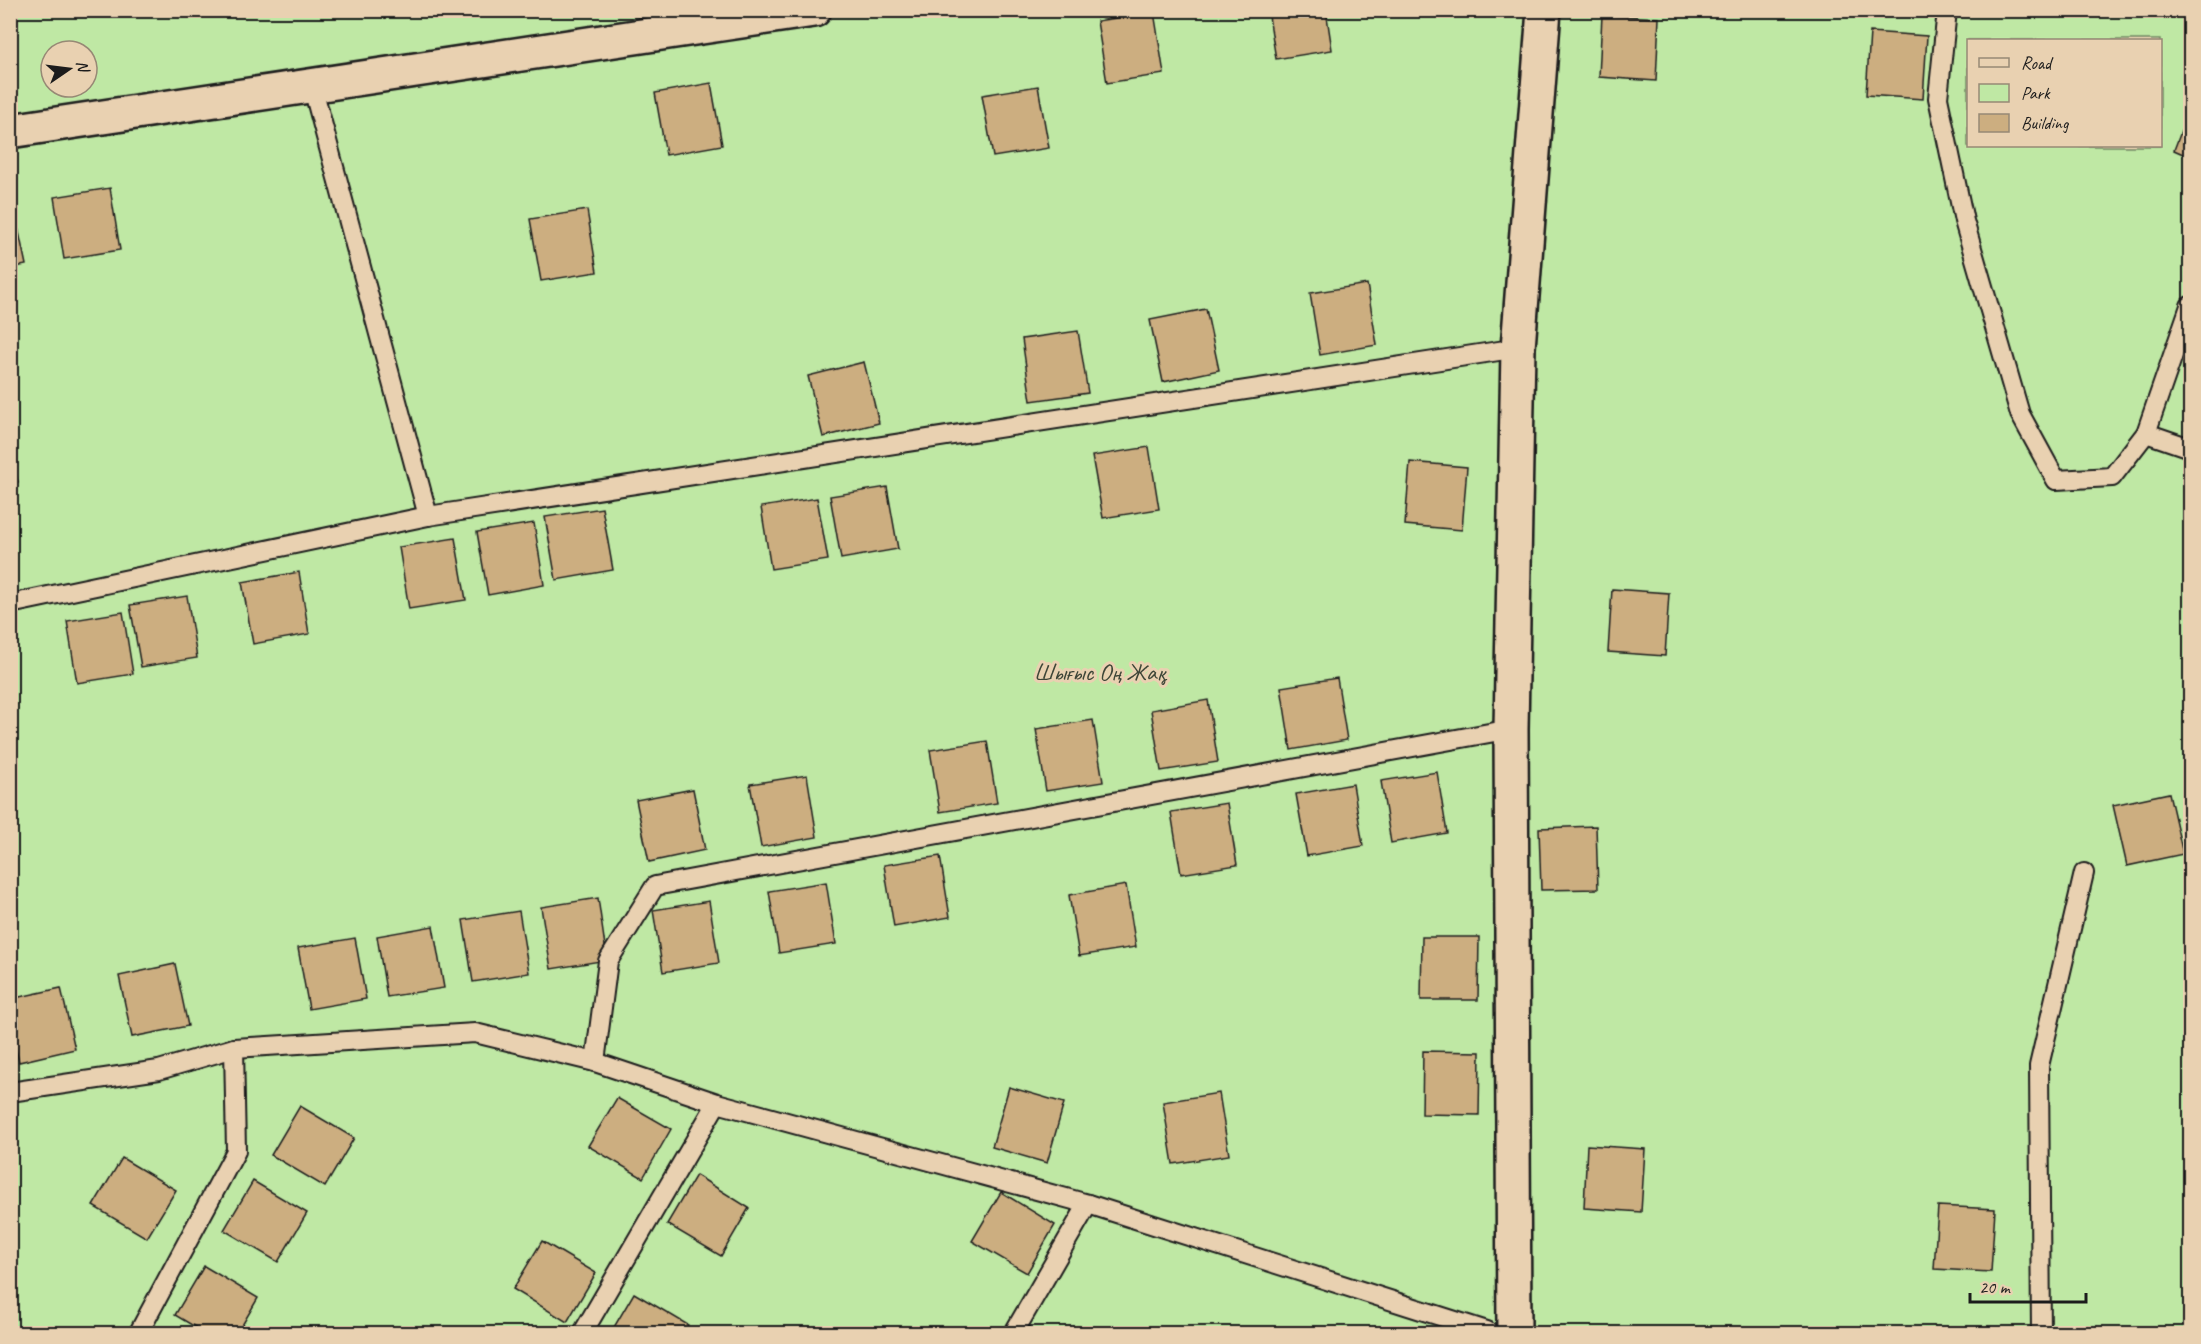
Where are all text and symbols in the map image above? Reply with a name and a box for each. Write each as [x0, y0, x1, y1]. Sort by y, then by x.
north arrow [39, 39, 99, 99]
legend [1967, 39, 2162, 147]
text: Road [2021, 52, 2054, 74]
text: N [72, 58, 94, 76]
text: Park [2021, 82, 2051, 104]
text: Building [2021, 112, 2070, 134]
park label: Шығыс Оң Жақ [1034, 657, 1168, 687]
scale bar [1970, 1266, 2086, 1304]
text: 20 m [1979, 1276, 2012, 1298]

